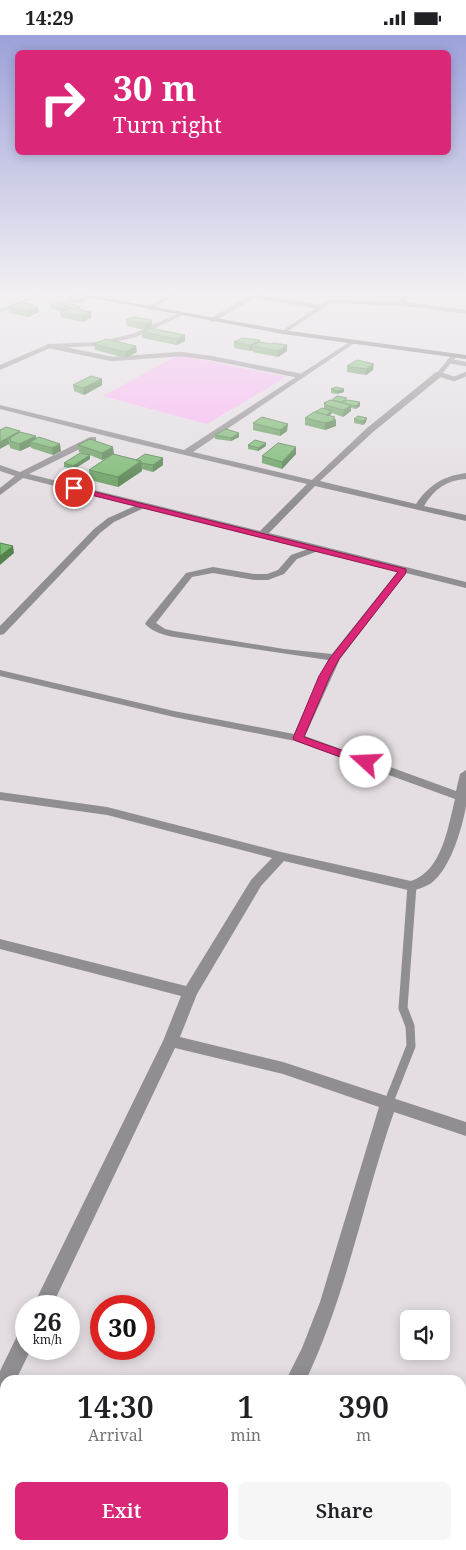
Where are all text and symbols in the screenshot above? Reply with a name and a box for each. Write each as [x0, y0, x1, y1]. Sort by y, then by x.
text: 14:29 [25, 5, 74, 31]
text: 30 m [113, 64, 196, 111]
icon: right [30, 70, 95, 135]
text: Turn right [113, 109, 222, 139]
pin [53, 467, 95, 509]
icon: arrive [60, 474, 88, 502]
position arrow [339, 735, 391, 787]
speed limit sign: 30 [90, 1295, 155, 1360]
text: 26 [33, 1304, 62, 1338]
map controls [400, 1310, 450, 1360]
button: sound [400, 1310, 450, 1360]
text: km/h [33, 1331, 62, 1348]
text: 14:30 [77, 1386, 154, 1427]
text: 1 [237, 1386, 254, 1427]
text: 390 [338, 1386, 389, 1427]
text: Arrival [88, 1424, 143, 1446]
text: min [231, 1424, 261, 1446]
text: m [356, 1424, 371, 1446]
button: Exit [15, 1482, 228, 1540]
button: Share [238, 1482, 451, 1540]

